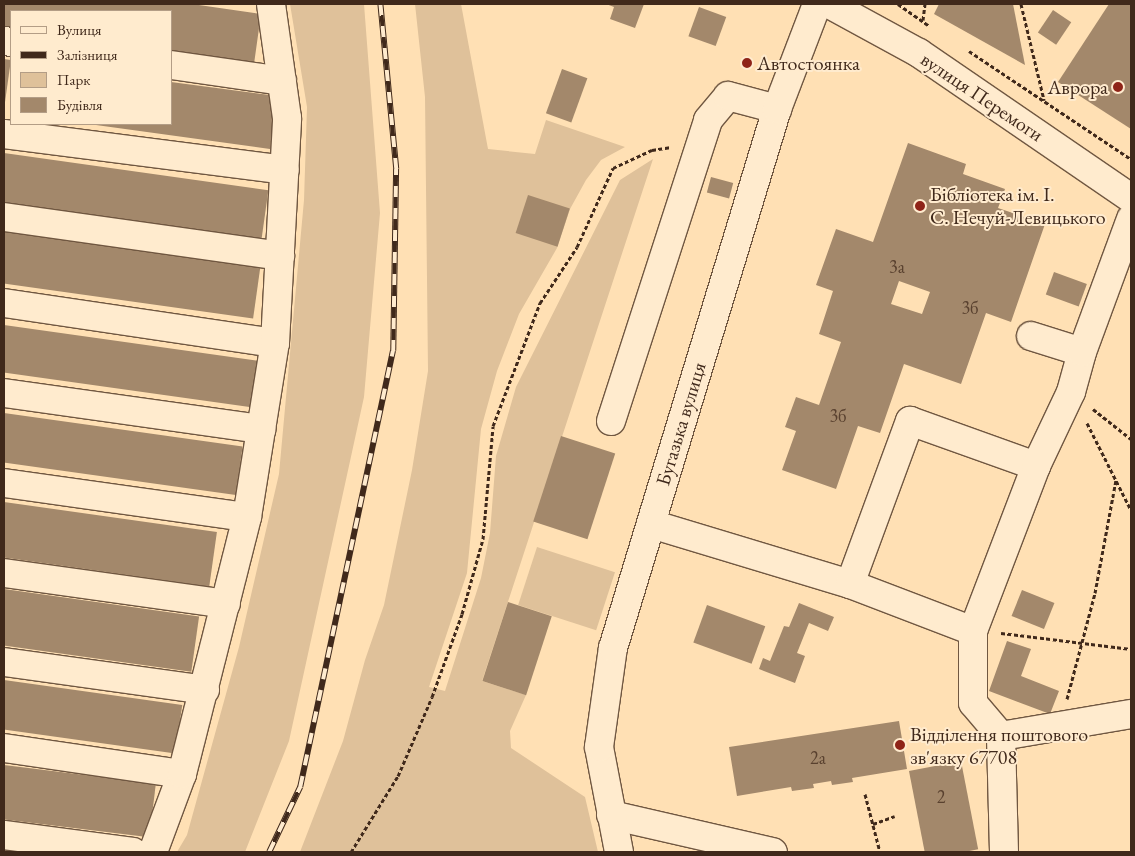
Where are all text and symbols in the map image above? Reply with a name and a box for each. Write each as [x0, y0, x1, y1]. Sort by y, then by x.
legend [10, 10, 172, 125]
text: Вулиця [57, 20, 102, 39]
text: Залізниця [57, 45, 117, 64]
street label: вулиця Перемоги [916, 47, 1048, 147]
place label: Автостоянка [757, 51, 860, 75]
marker: Автостоянка [741, 57, 753, 69]
text: Парк [57, 70, 90, 89]
place label: Аврора [1047, 75, 1108, 99]
marker: Аврора [1112, 81, 1124, 93]
text: Будівля [57, 95, 103, 114]
place label: Бібліотека ім. І. С. Нечуй-Левицького [930, 183, 1106, 230]
marker: Бібліотека ім. І. С. Нечуй-Левицького [914, 200, 926, 212]
house number: 3а [889, 256, 905, 278]
house number: 3б [961, 297, 979, 319]
street label: Бугазька вулиця [651, 359, 711, 489]
house number: 3б [829, 405, 847, 427]
place label: Відділення поштового зв'язку 67708 [910, 722, 1088, 769]
marker: Відділення поштового зв'язку 67708 [894, 739, 906, 751]
house number: 2а [810, 747, 826, 769]
house number: 2 [937, 786, 945, 808]

